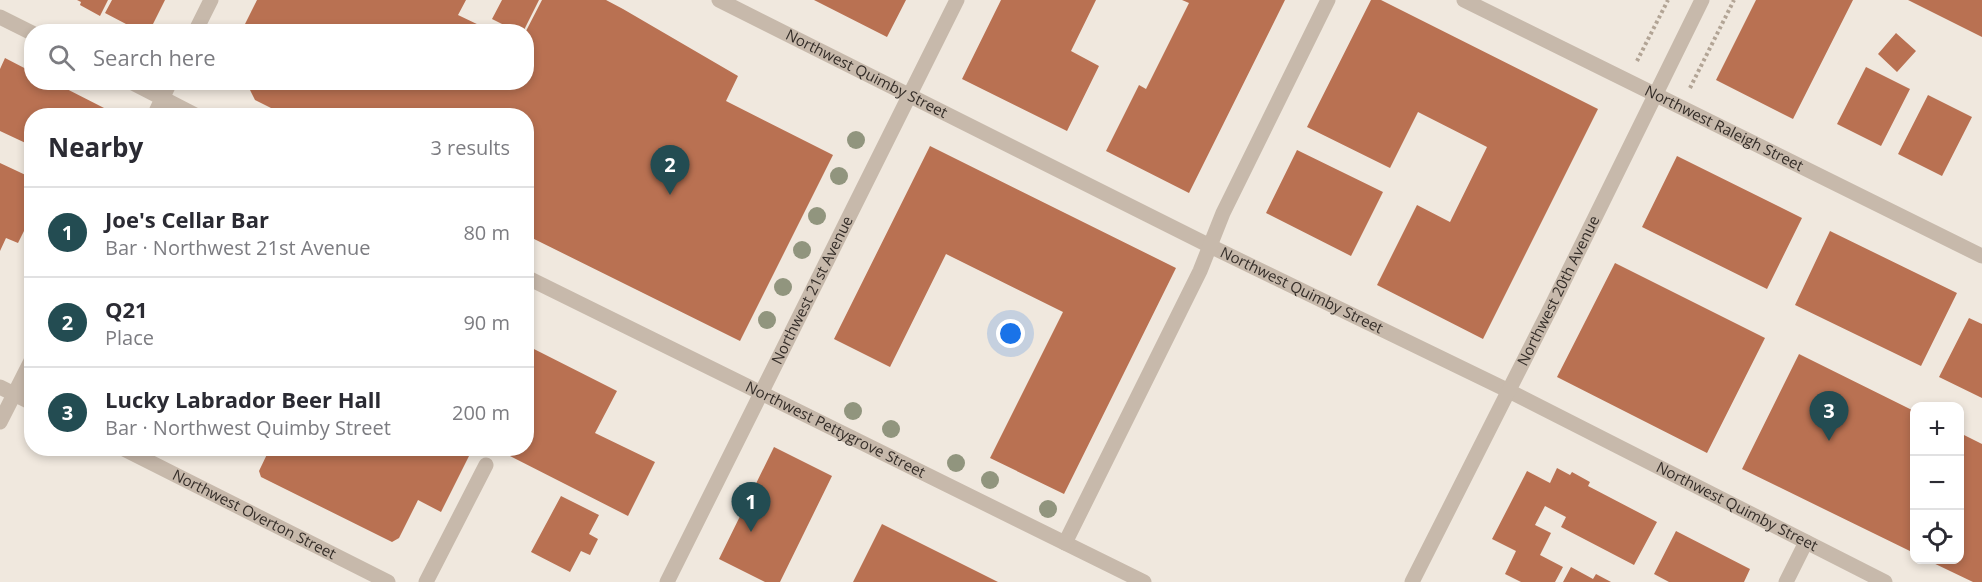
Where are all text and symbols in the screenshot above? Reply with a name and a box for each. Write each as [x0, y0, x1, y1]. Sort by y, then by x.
search box [24, 24, 534, 90]
street label: Northwest Quimby Street [783, 24, 951, 122]
icon: search [45, 41, 78, 74]
text: Search here [93, 42, 216, 72]
street label: Northwest Raleigh Street [1642, 80, 1807, 175]
text: Nearby [48, 129, 143, 165]
text: 3 results [430, 134, 510, 161]
pin: 2 [650, 146, 690, 195]
text: Joe's Cellar Bar [105, 204, 269, 234]
street label: Northwest 21st Avenue [766, 212, 857, 367]
street label: Northwest 20th Avenue [1512, 212, 1603, 369]
text: 1 [62, 219, 73, 246]
text: 80 m [463, 219, 510, 246]
text: Bar · Northwest 21st Avenue [105, 234, 370, 261]
street label: Northwest Quimby Street [1217, 242, 1387, 338]
text: Q21 [105, 294, 148, 324]
text: 2 [62, 309, 73, 336]
text: 90 m [463, 309, 510, 336]
your location [996, 319, 1025, 348]
text: Place [105, 324, 154, 351]
street label: Northwest Pettygrove Street [742, 376, 929, 482]
text: Lucky Labrador Beer Hall [105, 384, 381, 414]
pin: 3 [1810, 392, 1848, 441]
text: 3 [62, 399, 73, 426]
text: 200 m [452, 399, 510, 426]
map controls [1910, 402, 1964, 564]
button: + [1910, 402, 1964, 456]
text: Bar · Northwest Quimby Street [105, 414, 391, 441]
street label: Northwest Quimby Street [1653, 456, 1821, 555]
button: − [1910, 456, 1964, 510]
street label: Northwest Overton Street [169, 464, 340, 563]
pin: 1 [732, 482, 771, 532]
button: locate [1910, 510, 1964, 564]

